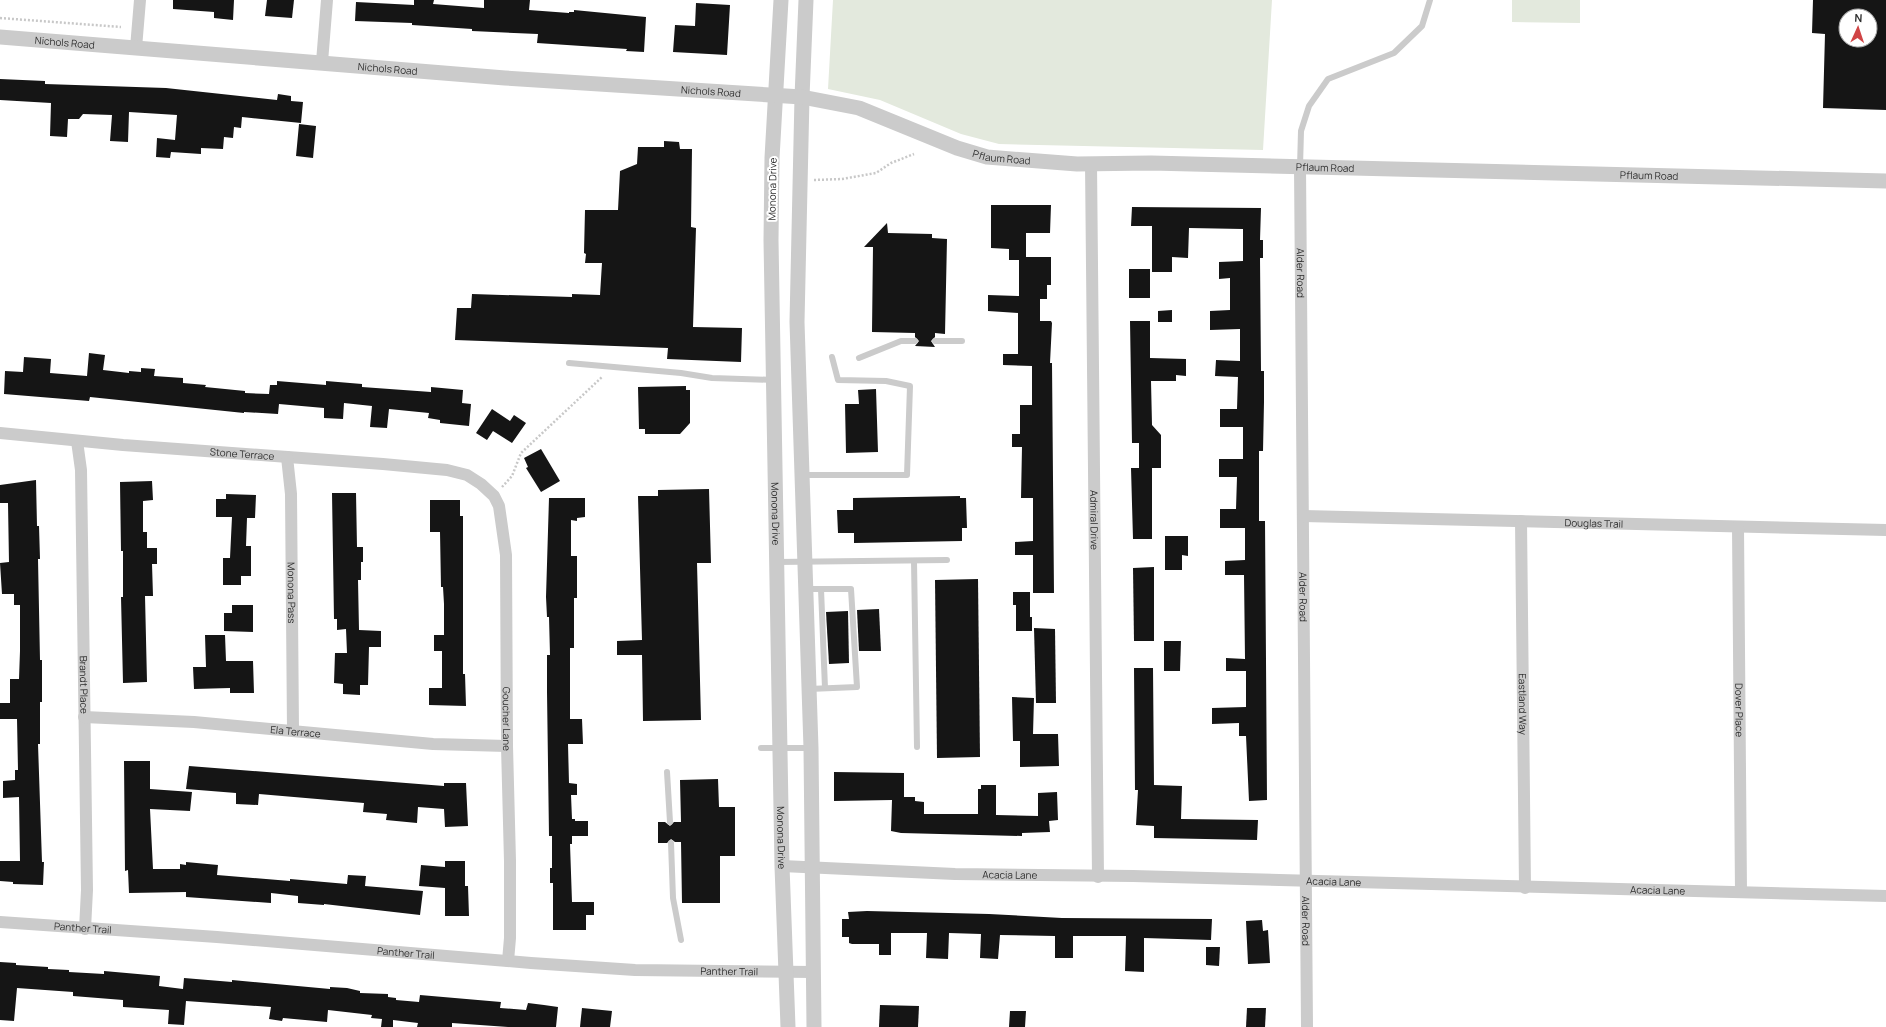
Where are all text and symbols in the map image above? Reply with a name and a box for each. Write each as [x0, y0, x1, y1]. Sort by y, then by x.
north arrow [1838, 8, 1878, 48]
text: N [1854, 10, 1863, 25]
street label: Nichols Road [34, 33, 95, 52]
street label: Nichols Road [357, 59, 418, 78]
street label: Nichols Road [681, 82, 741, 100]
street label: Pflaum Road [971, 146, 1031, 167]
street label: Monona Drive [764, 157, 780, 221]
street label: Pflaum Road [1296, 160, 1355, 175]
street label: Pflaum Road [1620, 167, 1679, 183]
street label: Alder Road [1294, 248, 1308, 298]
street label: Stone Terrace [209, 444, 275, 463]
street label: Monona Drive [768, 482, 783, 546]
street label: Admiral Drive [1087, 490, 1102, 550]
street label: Douglas Trail [1564, 515, 1623, 531]
street label: Monona Pass [285, 562, 299, 624]
street label: Alder Road [1296, 572, 1311, 622]
street label: Brandt Place [77, 656, 91, 714]
street label: Eastland Way [1516, 673, 1530, 736]
street label: Dover Place [1732, 683, 1747, 737]
street label: Goucher Lane [500, 687, 514, 751]
street label: Ela Terrace [270, 722, 321, 741]
street label: Monona Drive [774, 806, 789, 870]
street label: Acacia Lane [982, 867, 1038, 882]
street label: Acacia Lane [1306, 874, 1362, 889]
street label: Acacia Lane [1630, 882, 1686, 898]
street label: Alder Road [1299, 896, 1313, 946]
street label: Panther Trail [53, 919, 112, 937]
street label: Panther Trail [376, 943, 435, 962]
street label: Panther Trail [700, 964, 758, 978]

